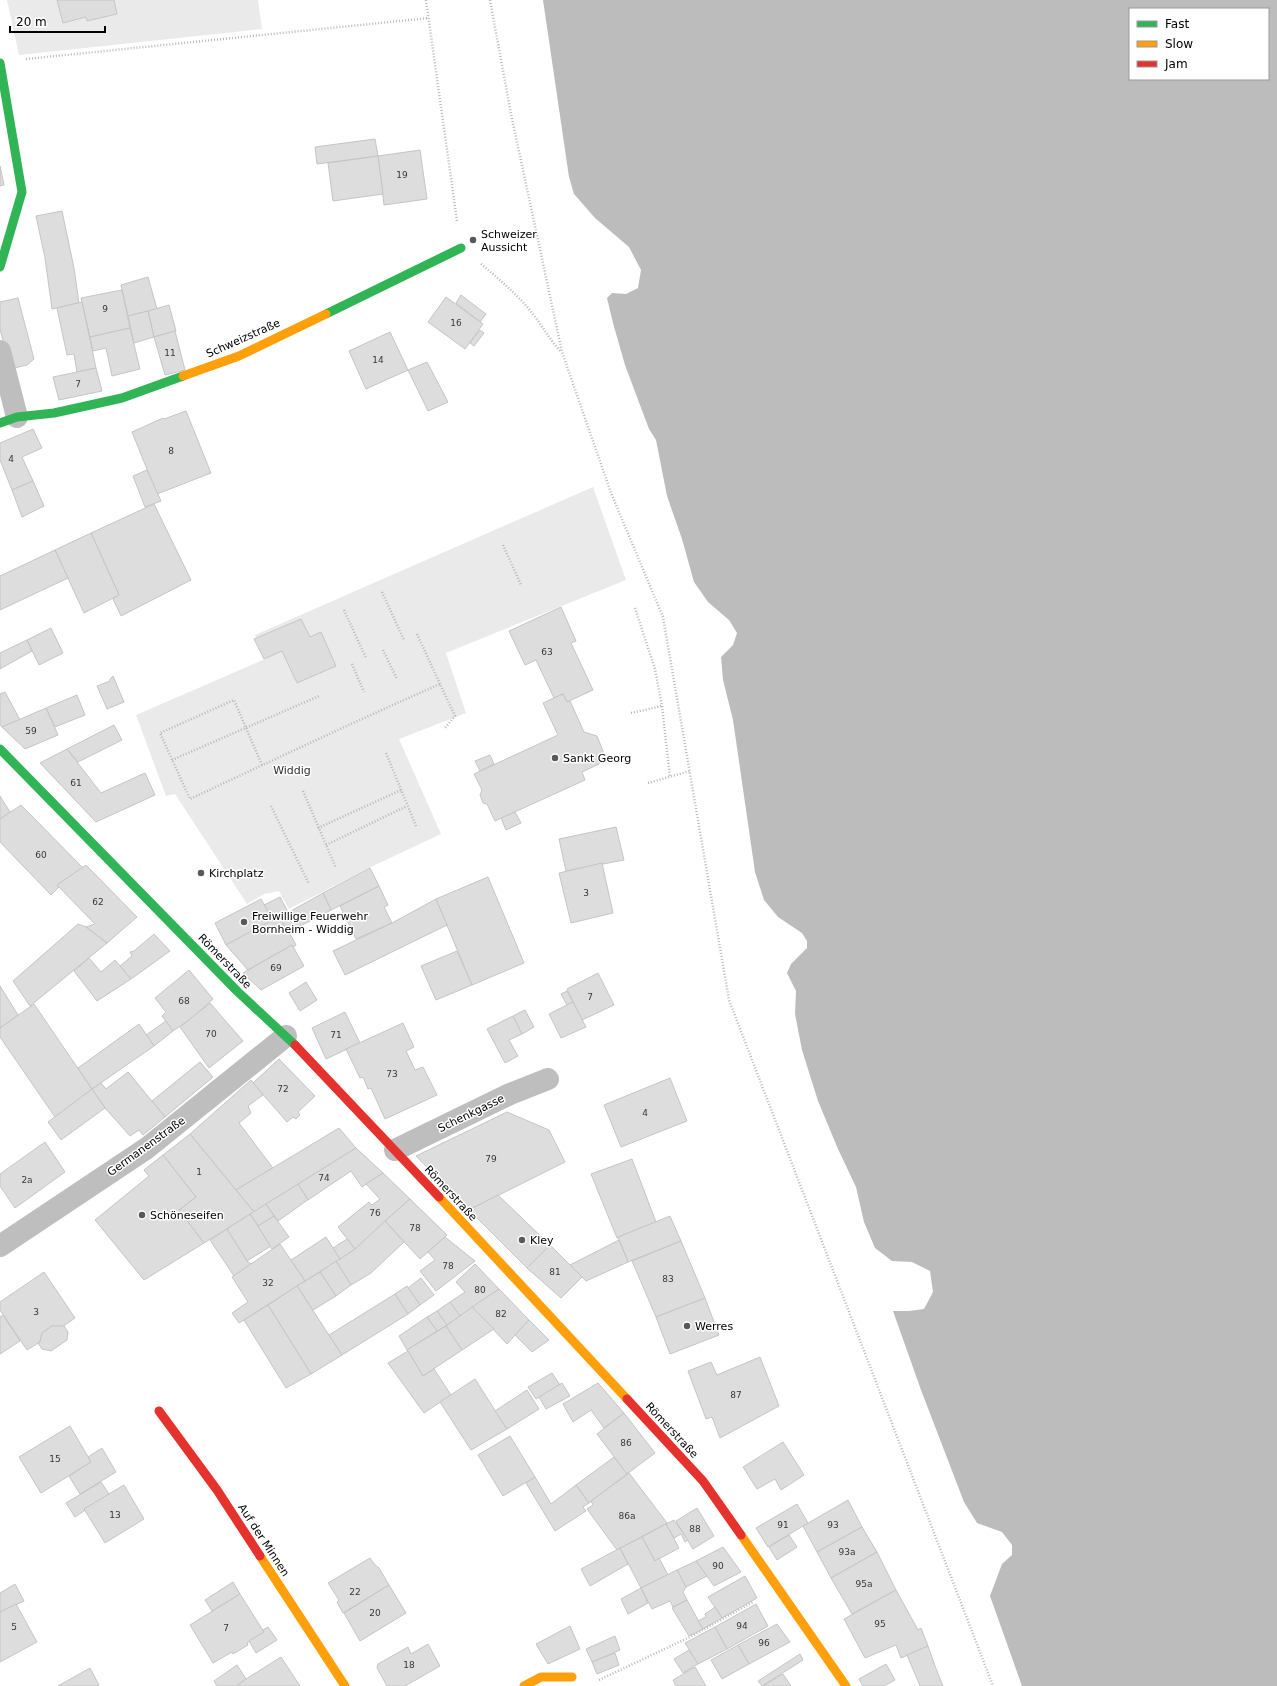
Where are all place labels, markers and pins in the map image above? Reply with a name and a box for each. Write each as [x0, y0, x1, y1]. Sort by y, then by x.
place label: Schweizer Aussicht [481, 228, 537, 254]
marker: Schweizer Aussicht [468, 235, 478, 245]
place label: Sankt Georg [563, 752, 631, 765]
marker: Sankt Georg [550, 753, 560, 763]
place label: Kirchplatz [209, 867, 264, 880]
marker: Kirchplatz [196, 868, 206, 878]
place label: Freiwillige Feuerwehr Bornheim - Widdig [252, 910, 369, 936]
marker: Freiwillige Feuerwehr Bornheim - Widdig [239, 917, 249, 927]
place label: Schöneseifen [150, 1209, 224, 1222]
marker: Schöneseifen [137, 1210, 147, 1220]
place label: Kley [530, 1234, 554, 1247]
marker: Kley [517, 1235, 527, 1245]
place label: Werres [695, 1320, 733, 1333]
marker: Werres [682, 1321, 692, 1331]

